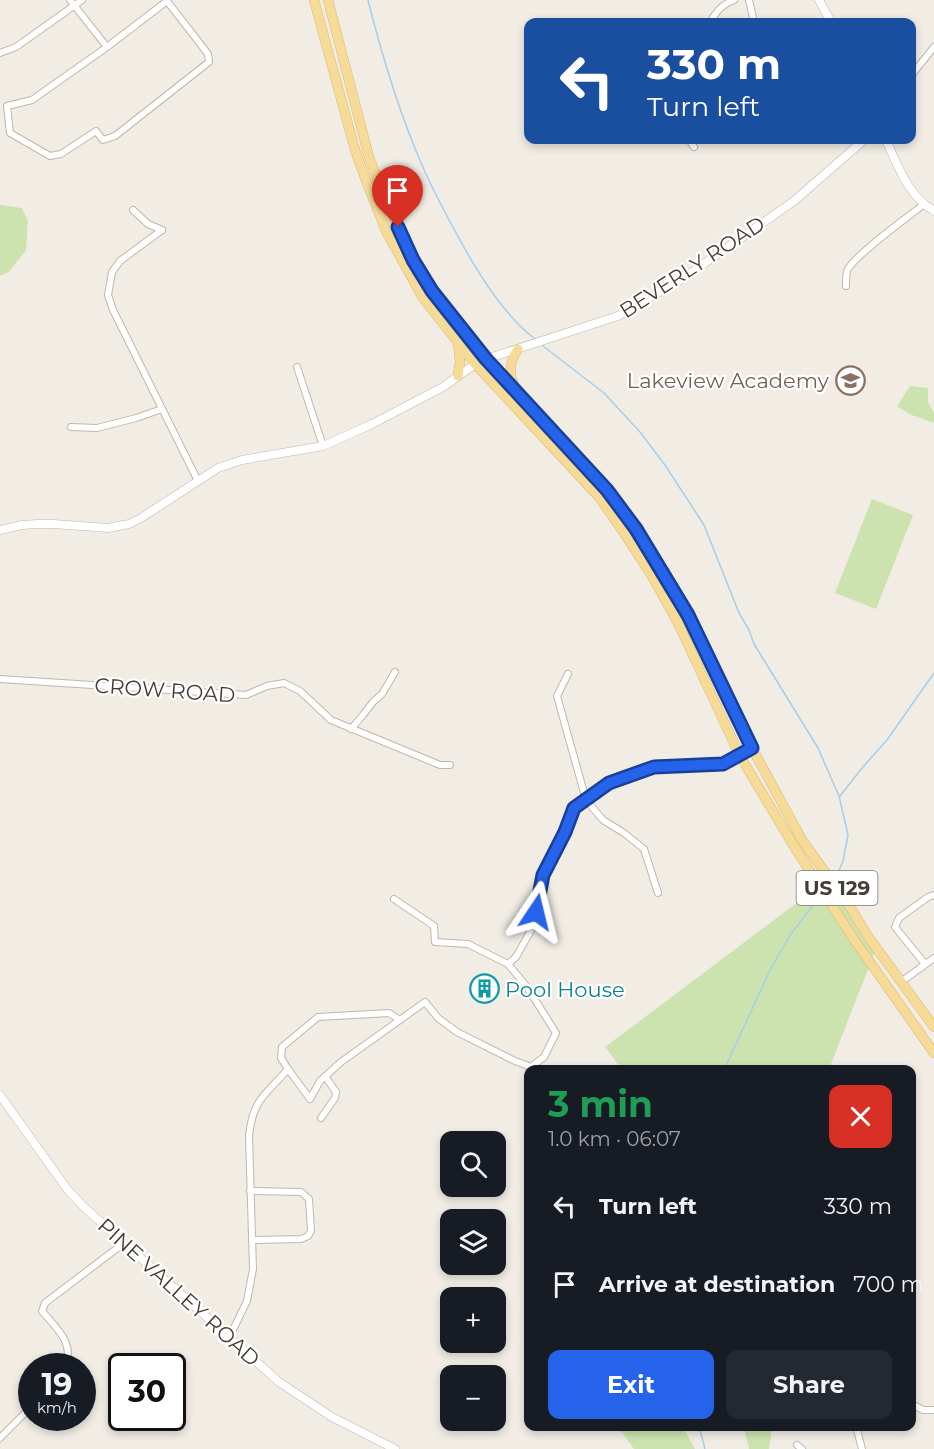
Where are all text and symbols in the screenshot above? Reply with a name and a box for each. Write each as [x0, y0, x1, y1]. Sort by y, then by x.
text: 330 m [647, 38, 781, 90]
icon: left [548, 42, 626, 120]
text: Turn left [647, 90, 760, 123]
pin [372, 165, 423, 227]
icon: arrive [381, 174, 414, 207]
street label: BEVERLY ROAD [615, 211, 769, 323]
school or university icon: Lakeview Academy [834, 364, 866, 396]
place label: Lakeview Academy [627, 368, 830, 393]
street label: CROW ROAD [94, 673, 236, 707]
road number: US 129 [796, 871, 878, 905]
position arrow [504, 880, 568, 944]
building icon: Pool House [468, 973, 500, 1005]
place label: Pool House [505, 977, 625, 1002]
text: 3 min [548, 1082, 653, 1126]
button: close [829, 1085, 892, 1148]
text: 1.0 km · 06:07 [548, 1127, 681, 1151]
map controls [440, 1131, 506, 1431]
button: search [440, 1131, 506, 1197]
icon: left [548, 1190, 581, 1223]
text: Turn left [599, 1193, 697, 1220]
text: 330 m [824, 1193, 892, 1220]
button: layers [440, 1209, 506, 1275]
street label: PINE VALLEY ROAD [93, 1213, 265, 1371]
icon: arrive [548, 1268, 581, 1301]
text: Arrive at destination [599, 1271, 835, 1298]
text: 700 m [853, 1271, 924, 1298]
button: + [440, 1287, 506, 1353]
button: Exit [548, 1350, 714, 1419]
button: Share [726, 1350, 892, 1419]
speed limit sign: 30 [108, 1353, 186, 1431]
button: − [440, 1365, 506, 1431]
text: 19 [42, 1366, 72, 1403]
text: km/h [37, 1398, 77, 1417]

